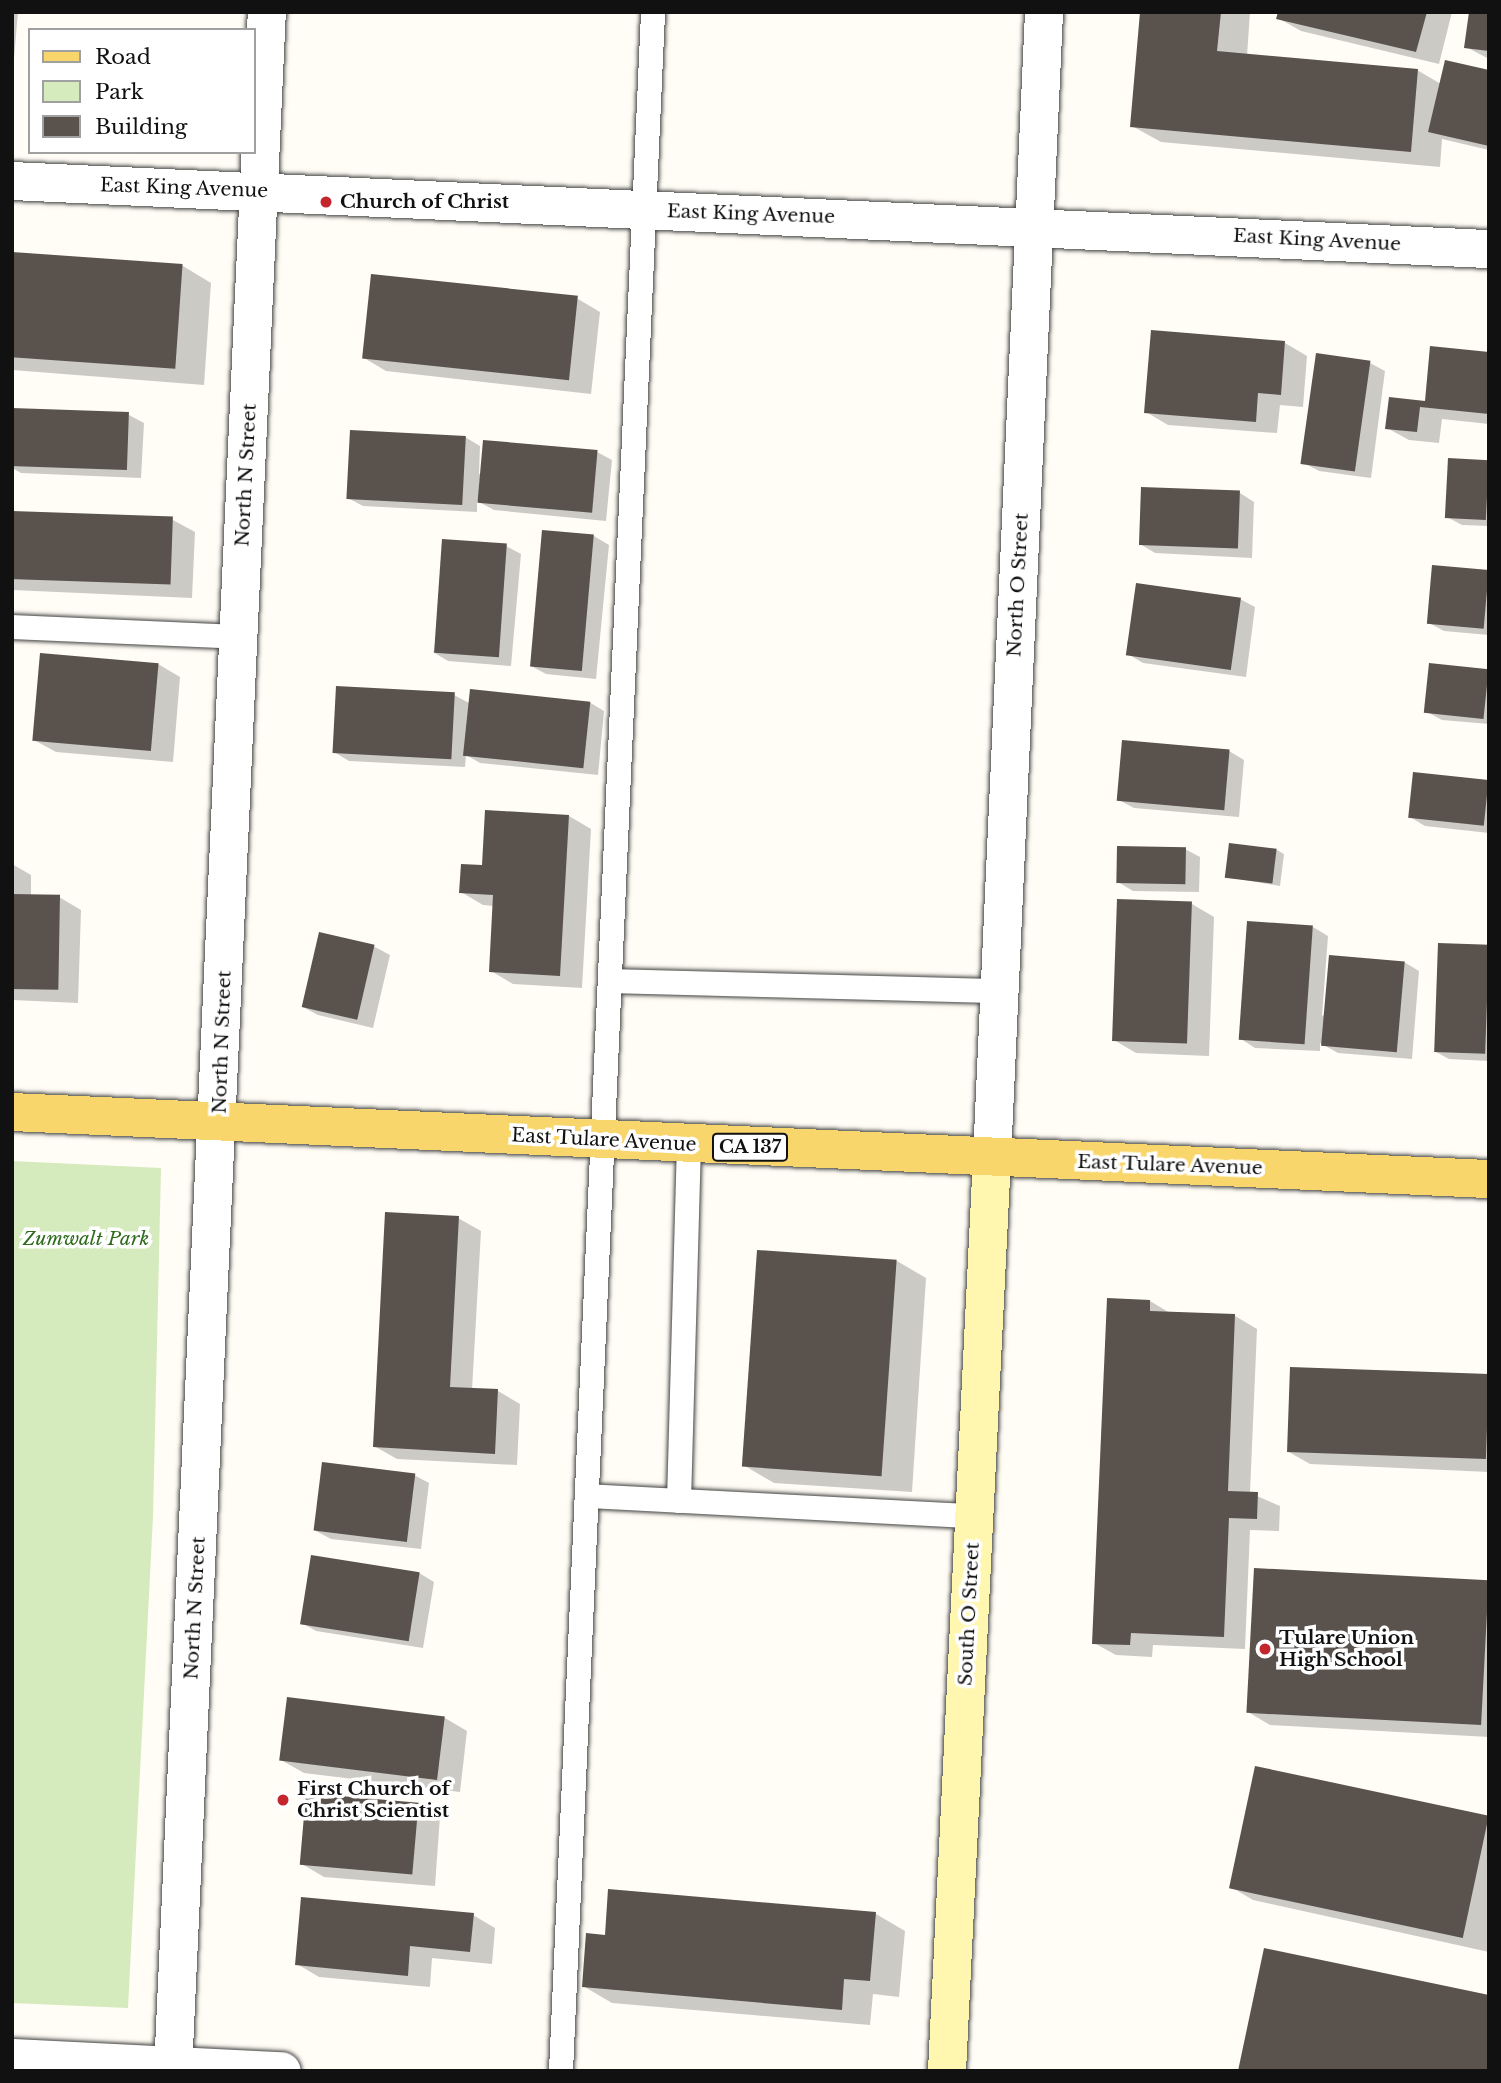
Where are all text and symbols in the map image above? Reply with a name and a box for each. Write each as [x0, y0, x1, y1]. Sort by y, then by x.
legend [28, 28, 256, 154]
text: Road [95, 44, 151, 70]
text: Park [95, 79, 144, 105]
text: Building [95, 114, 187, 140]
street label: East King Avenue [99, 174, 269, 202]
place label: Church of Christ [340, 191, 509, 213]
marker: Church of Christ [318, 194, 334, 210]
street label: East King Avenue [666, 200, 836, 228]
street label: East King Avenue [1232, 224, 1402, 256]
street label: North N Street [231, 403, 261, 547]
street label: North O Street [1003, 512, 1033, 658]
street label: North N Street [208, 970, 236, 1114]
street label: East Tulare Avenue [510, 1124, 698, 1156]
road number: CA 137 [712, 1132, 788, 1162]
street label: East Tulare Avenue [1076, 1150, 1264, 1180]
park label: Zumwalt Park [23, 1228, 149, 1250]
street label: North N Street [180, 1536, 210, 1680]
street label: South O Street [954, 1542, 984, 1686]
place label: Tulare Union High School [1279, 1627, 1414, 1671]
marker: Tulare Union High School [1257, 1641, 1273, 1657]
place label: First Church of Christ Scientist [297, 1778, 450, 1822]
marker: First Church of Christ Scientist [275, 1792, 291, 1808]

